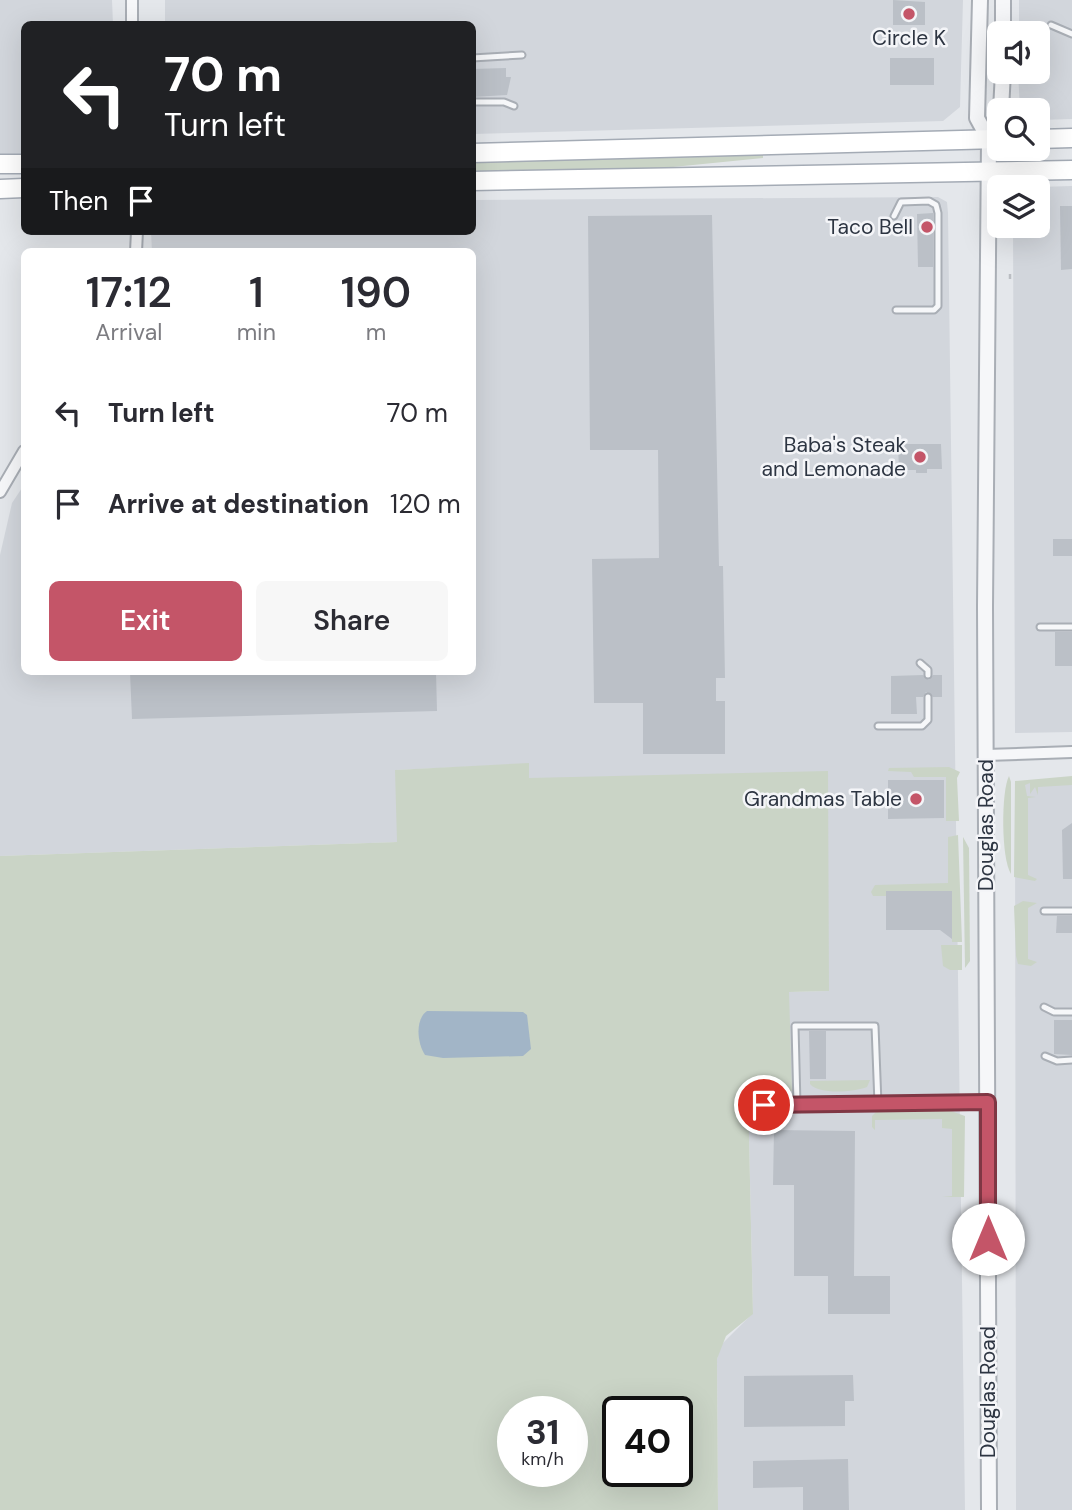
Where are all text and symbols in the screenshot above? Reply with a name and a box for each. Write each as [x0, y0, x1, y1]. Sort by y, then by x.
marker: Circle K [901, 6, 917, 22]
map controls [987, 21, 1050, 238]
button: sound [987, 21, 1050, 84]
place label: Circle K [872, 24, 946, 52]
text: 70 m [164, 42, 282, 106]
icon: left [49, 49, 140, 140]
button: search [987, 98, 1050, 161]
text: Turn left [164, 104, 286, 146]
button: layers [987, 175, 1050, 238]
icon: arrive [122, 182, 160, 220]
text: Then [49, 184, 108, 218]
place label: Taco Bell [827, 213, 913, 241]
marker: Taco Bell [919, 219, 935, 235]
text: 17:12 [86, 265, 172, 320]
text: 1 [249, 265, 264, 320]
text: 190 [341, 265, 411, 320]
text: Arrival [95, 317, 162, 347]
text: min [237, 317, 276, 347]
text: m [366, 317, 386, 347]
icon: left [49, 394, 87, 432]
text: Turn left [108, 396, 215, 430]
text: 70 m [387, 396, 448, 430]
place label: Baba's Steak and Lemonade [761, 431, 906, 483]
marker: Baba's Steak and Lemonade [912, 449, 928, 465]
icon: arrive [49, 485, 87, 523]
text: Arrive at destination [108, 487, 369, 521]
text: 120 m [390, 487, 461, 521]
button: Exit [49, 581, 242, 661]
button: Share [256, 581, 448, 661]
street label: Douglas Road [972, 759, 1000, 891]
place label: Grandmas Table [744, 785, 902, 813]
marker: Grandmas Table [908, 791, 924, 807]
pin [734, 1075, 794, 1135]
icon: arrive [745, 1086, 783, 1124]
position arrow [951, 1202, 1025, 1276]
street label: Douglas Road [974, 1326, 1002, 1458]
speed limit sign: 40 [602, 1396, 693, 1487]
text: 31 [526, 1409, 559, 1455]
text: km/h [521, 1447, 564, 1471]

